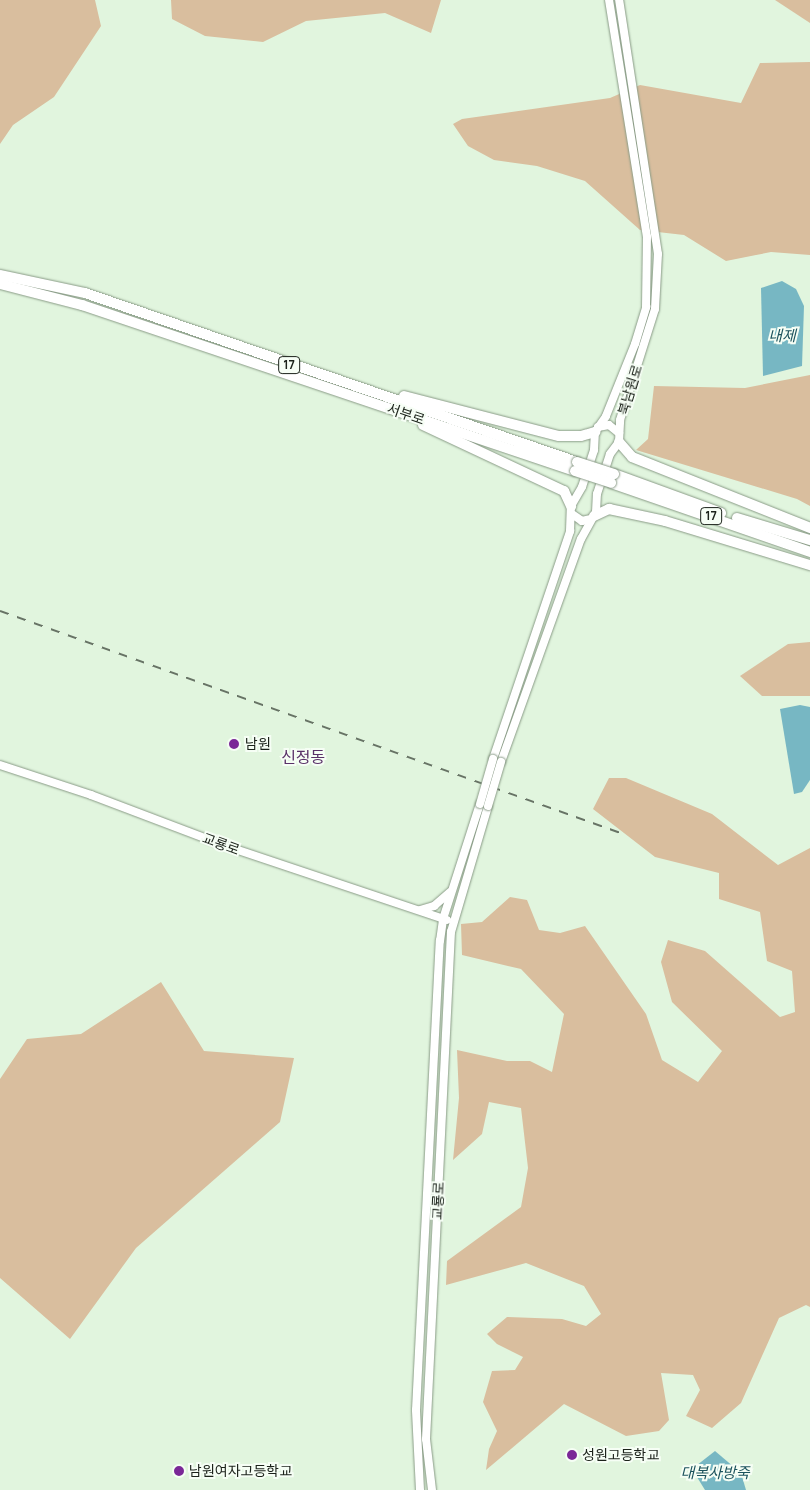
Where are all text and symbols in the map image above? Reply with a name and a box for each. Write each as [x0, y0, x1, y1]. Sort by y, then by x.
water label: 내제 [768, 327, 796, 345]
road number: 17 [278, 356, 300, 374]
street label: 북남원로 [614, 363, 646, 417]
street label: 서부로 [385, 400, 427, 428]
road number: 17 [700, 506, 722, 526]
place label: 남원 [245, 736, 271, 752]
marker: 남원 [227, 737, 241, 751]
district label: 신정동 [281, 747, 325, 767]
street label: 교룡로 [200, 829, 242, 859]
street label: 교룡로 [429, 1181, 447, 1221]
place label: 성원고등학교 [582, 1447, 659, 1463]
marker: 성원고등학교 [566, 1449, 578, 1461]
place label: 남원여자고등학교 [189, 1463, 292, 1479]
water label: 대복사방죽 [681, 1464, 749, 1482]
marker: 남원여자고등학교 [173, 1465, 185, 1477]

